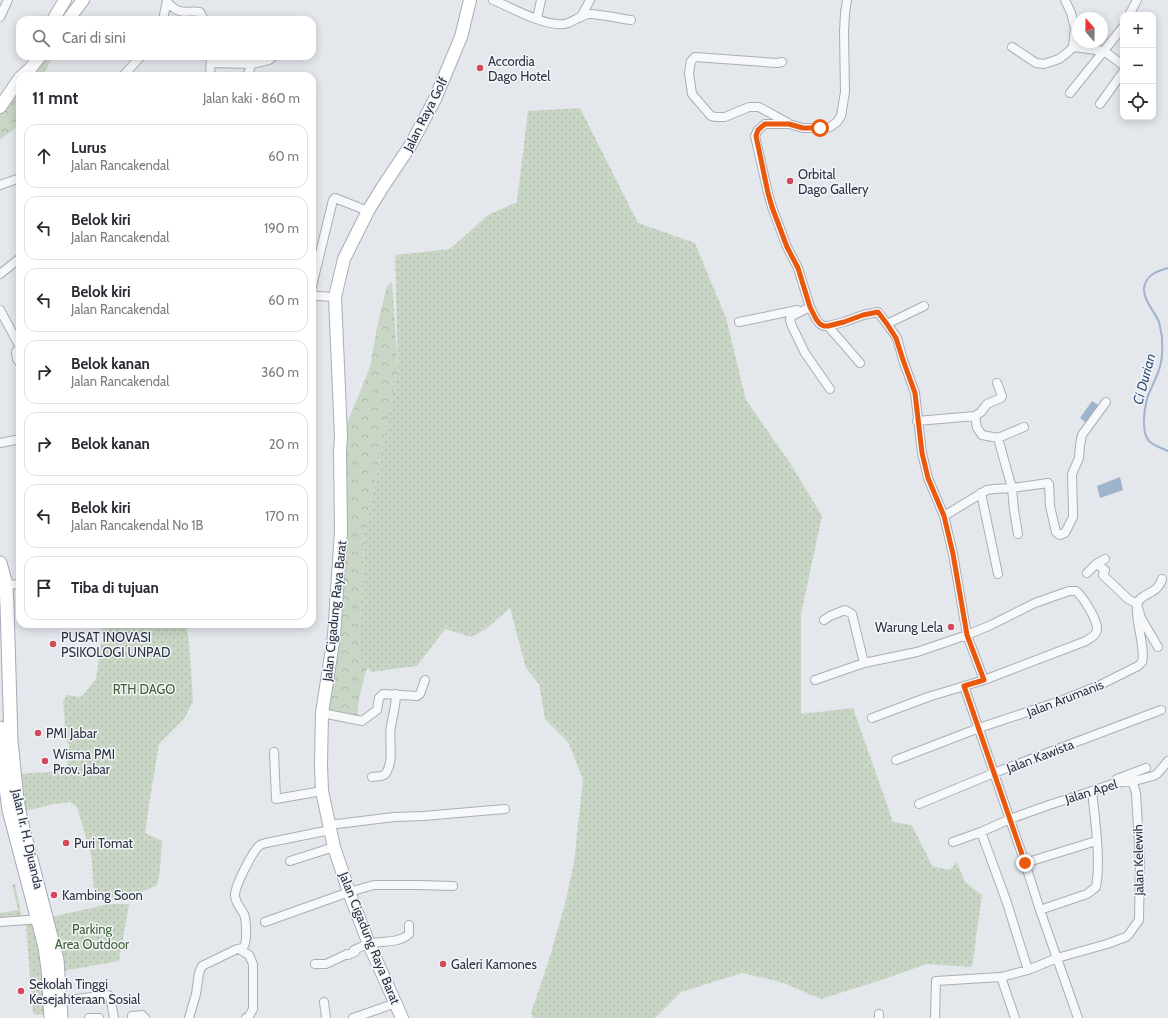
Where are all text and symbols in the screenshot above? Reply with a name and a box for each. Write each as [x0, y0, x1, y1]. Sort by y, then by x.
north arrow [1072, 12, 1108, 48]
map controls [1120, 12, 1156, 120]
button: + [1120, 12, 1156, 48]
search box [16, 16, 316, 60]
icon: search [30, 27, 52, 49]
text: Cari di sini [62, 29, 126, 47]
button: − [1120, 48, 1156, 84]
place label: Accordia Dago Hotel [488, 53, 550, 84]
marker: Accordia Dago Hotel [475, 63, 485, 73]
street label: Jalan Raya Golf [399, 73, 451, 155]
button: locate [1120, 84, 1156, 120]
text: 11 mnt [32, 88, 78, 108]
text: Jalan kaki · 860 m [203, 90, 300, 106]
route start [811, 119, 829, 137]
text: Lurus [71, 139, 106, 157]
icon: ahead [33, 145, 55, 167]
text: 60 m [268, 148, 299, 164]
text: Jalan Rancakendal [71, 157, 169, 173]
place label: Orbital Dago Gallery [798, 166, 869, 197]
marker: Orbital Dago Gallery [785, 176, 795, 186]
text: Belok kiri [71, 211, 131, 229]
icon: left [33, 217, 55, 239]
text: 190 m [264, 220, 299, 236]
text: Jalan Rancakendal [71, 229, 169, 245]
text: Belok kiri [71, 283, 131, 301]
icon: left [33, 289, 55, 311]
text: 60 m [268, 292, 299, 308]
text: Jalan Rancakendal [71, 301, 169, 317]
water label: Ci Durian [1129, 351, 1159, 407]
text: Belok kanan [71, 355, 150, 373]
icon: right [33, 361, 55, 383]
text: 360 m [261, 364, 299, 380]
text: Jalan Rancakendal [71, 373, 169, 389]
icon: right [33, 433, 55, 455]
text: Belok kanan [71, 435, 150, 453]
text: 20 m [269, 436, 299, 452]
text: Belok kiri [71, 499, 131, 517]
icon: left [33, 505, 55, 527]
text: 170 m [265, 508, 299, 524]
text: Jalan Rancakendal No 1B [71, 517, 203, 533]
street label: Jalan Cigadung Raya Barat [319, 539, 349, 683]
icon: arrive [33, 577, 55, 599]
text: Tiba di tujuan [71, 579, 159, 597]
place label: Warung Lela [875, 619, 944, 635]
marker: Warung Lela [946, 622, 956, 632]
place label: PUSAT INOVASI PSIKOLOGI UNPAD [61, 629, 170, 660]
marker: PUSAT INOVASI PSIKOLOGI UNPAD [48, 639, 58, 649]
street label: Jalan Arumanis [1023, 676, 1106, 720]
park label: RTH DAGO [113, 681, 175, 697]
place label: PMI Jabar [46, 725, 98, 741]
marker: PMI Jabar [33, 728, 43, 738]
street label: Jalan Kawista [1003, 736, 1076, 776]
place label: Wisma PMI Prov. Jabar [53, 746, 115, 777]
marker: Wisma PMI Prov. Jabar [40, 756, 50, 766]
street label: Jalan Apel [1062, 775, 1119, 807]
street label: Jalan Ir. H. Djuanda [8, 786, 47, 892]
street label: Jalan Kelewih [1129, 824, 1147, 897]
place label: Puri Tomat [74, 835, 134, 851]
marker: Puri Tomat [61, 838, 71, 848]
route end [1016, 854, 1034, 872]
street label: Jalan Cigadung Raya Barat [336, 869, 404, 1007]
place label: Kambing Soon [62, 887, 143, 903]
marker: Kambing Soon [49, 890, 59, 900]
park label: Parking Area Outdoor [55, 921, 130, 952]
place label: Galeri Kamones [451, 956, 537, 972]
marker: Galeri Kamones [438, 959, 448, 969]
place label: Sekolah Tinggi Kesejahteraan Sosial [29, 976, 140, 1008]
marker: Sekolah Tinggi Kesejahteraan Sosial [16, 986, 26, 996]

